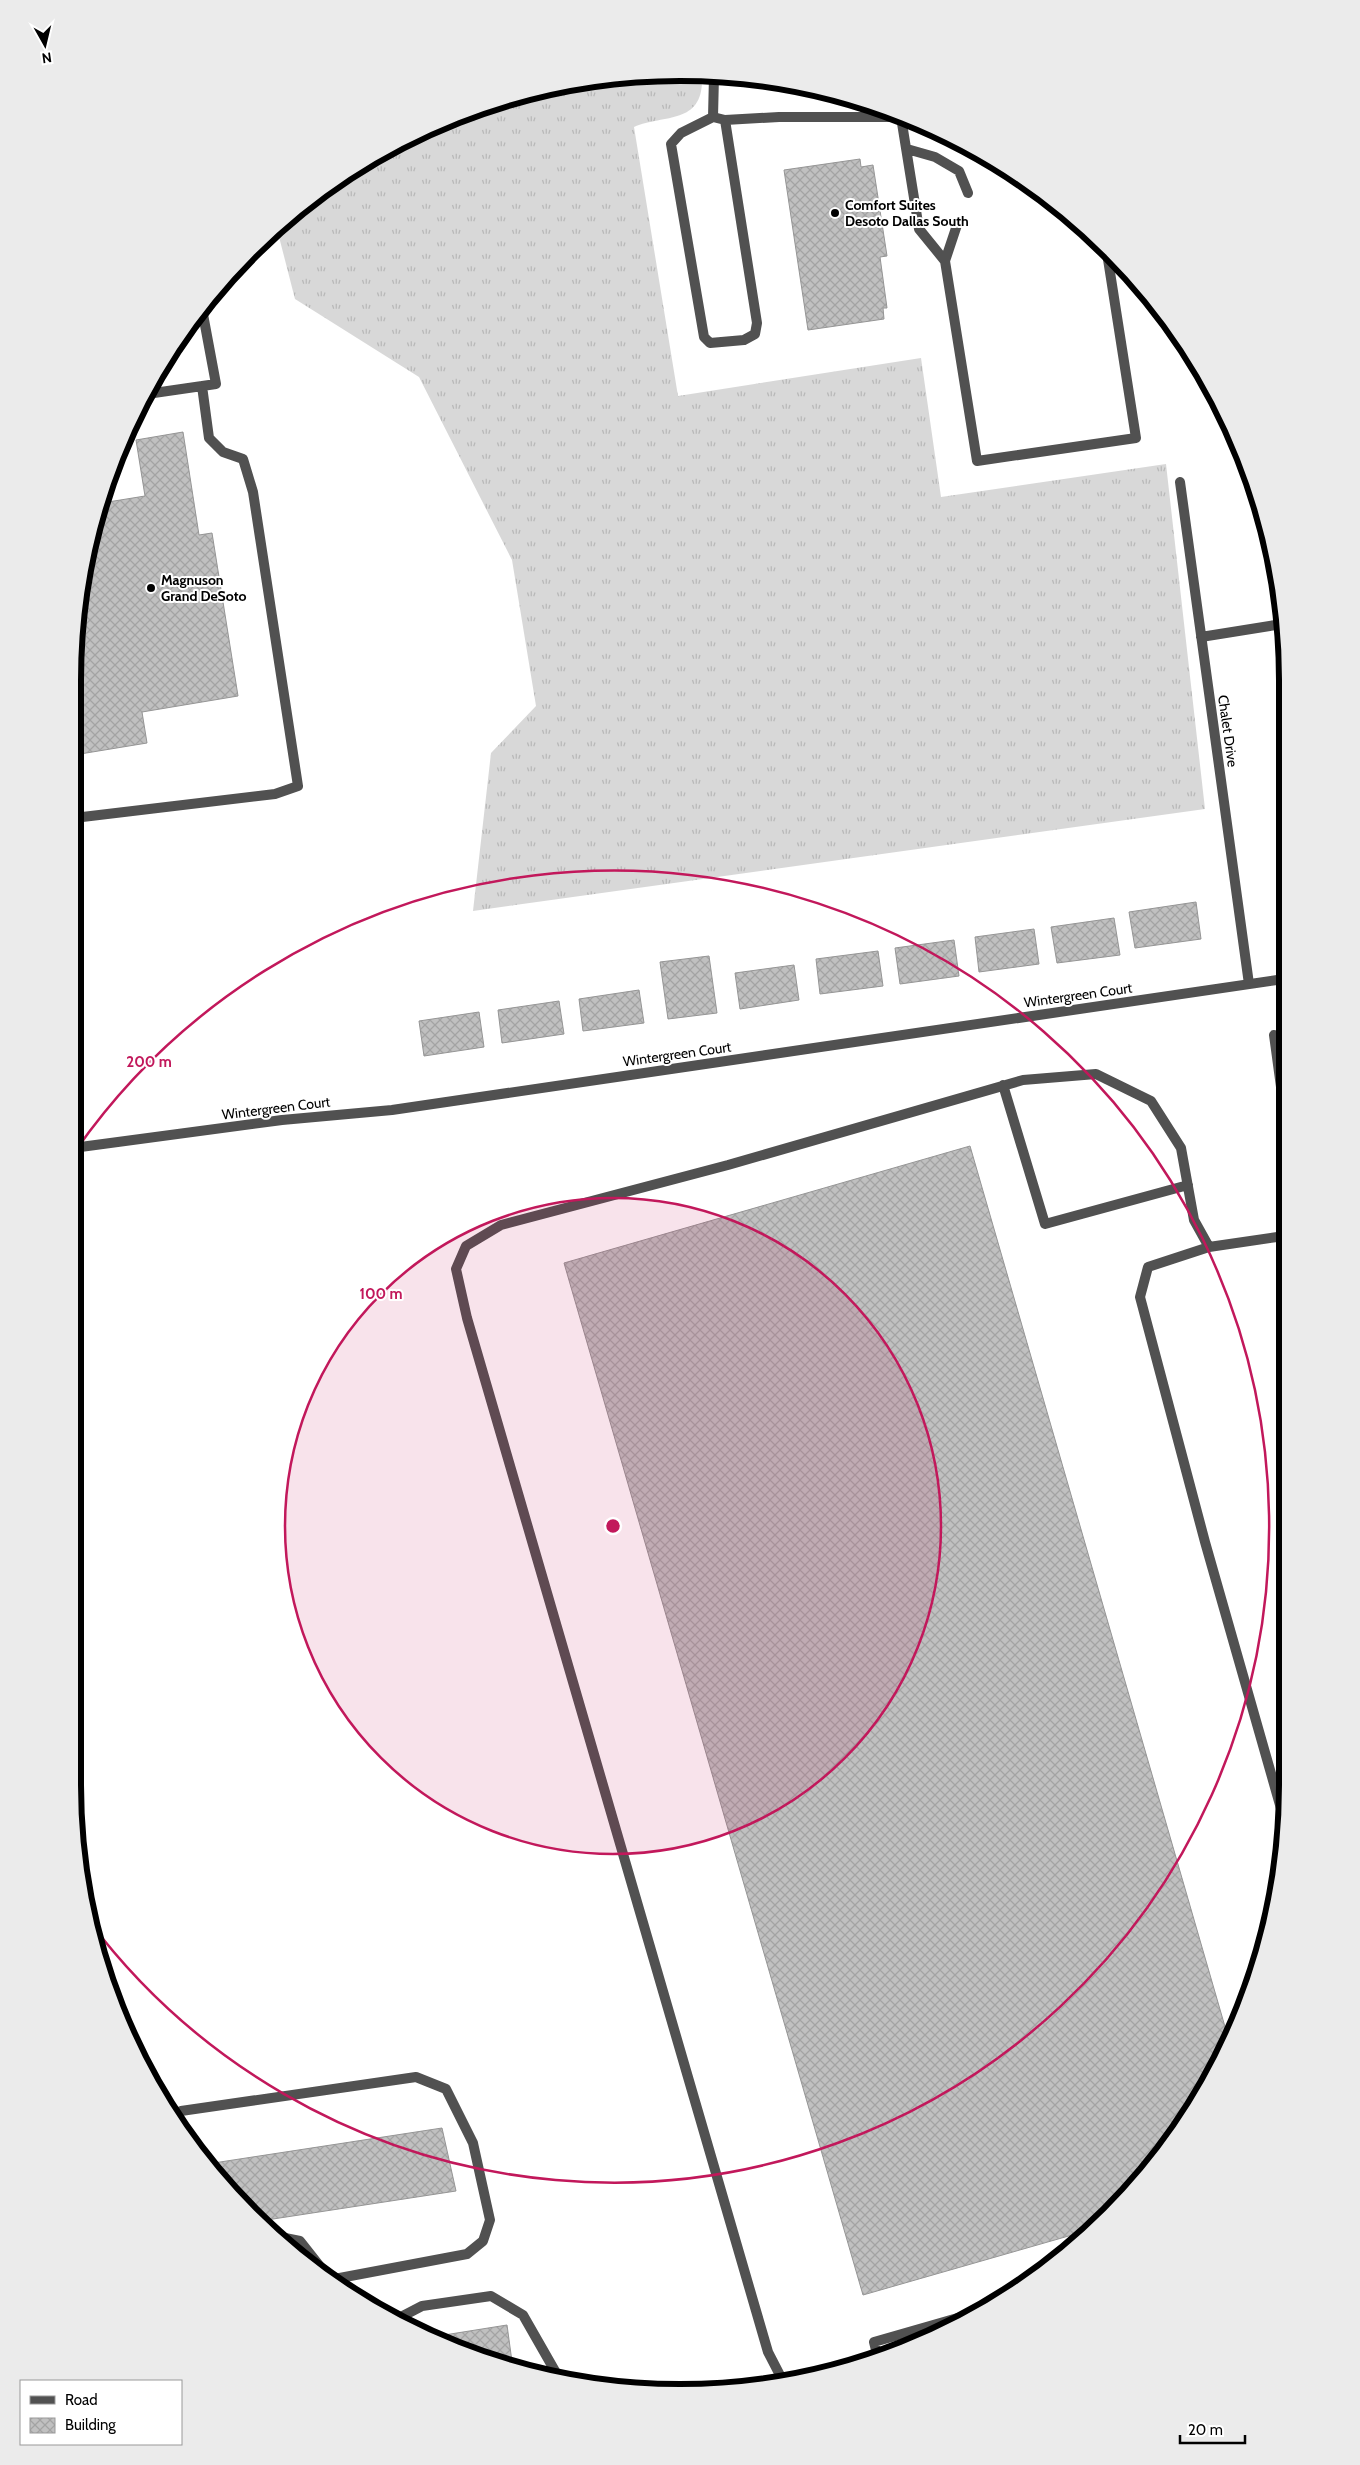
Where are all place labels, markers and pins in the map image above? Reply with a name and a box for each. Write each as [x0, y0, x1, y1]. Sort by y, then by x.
place label: Comfort Suites Desoto Dallas South [845, 196, 969, 230]
marker: Comfort Suites Desoto Dallas South [829, 207, 841, 219]
place label: Magnuson Grand DeSoto [161, 571, 246, 605]
marker: Magnuson Grand DeSoto [145, 582, 157, 594]
centre of rings [604, 1517, 622, 1535]

